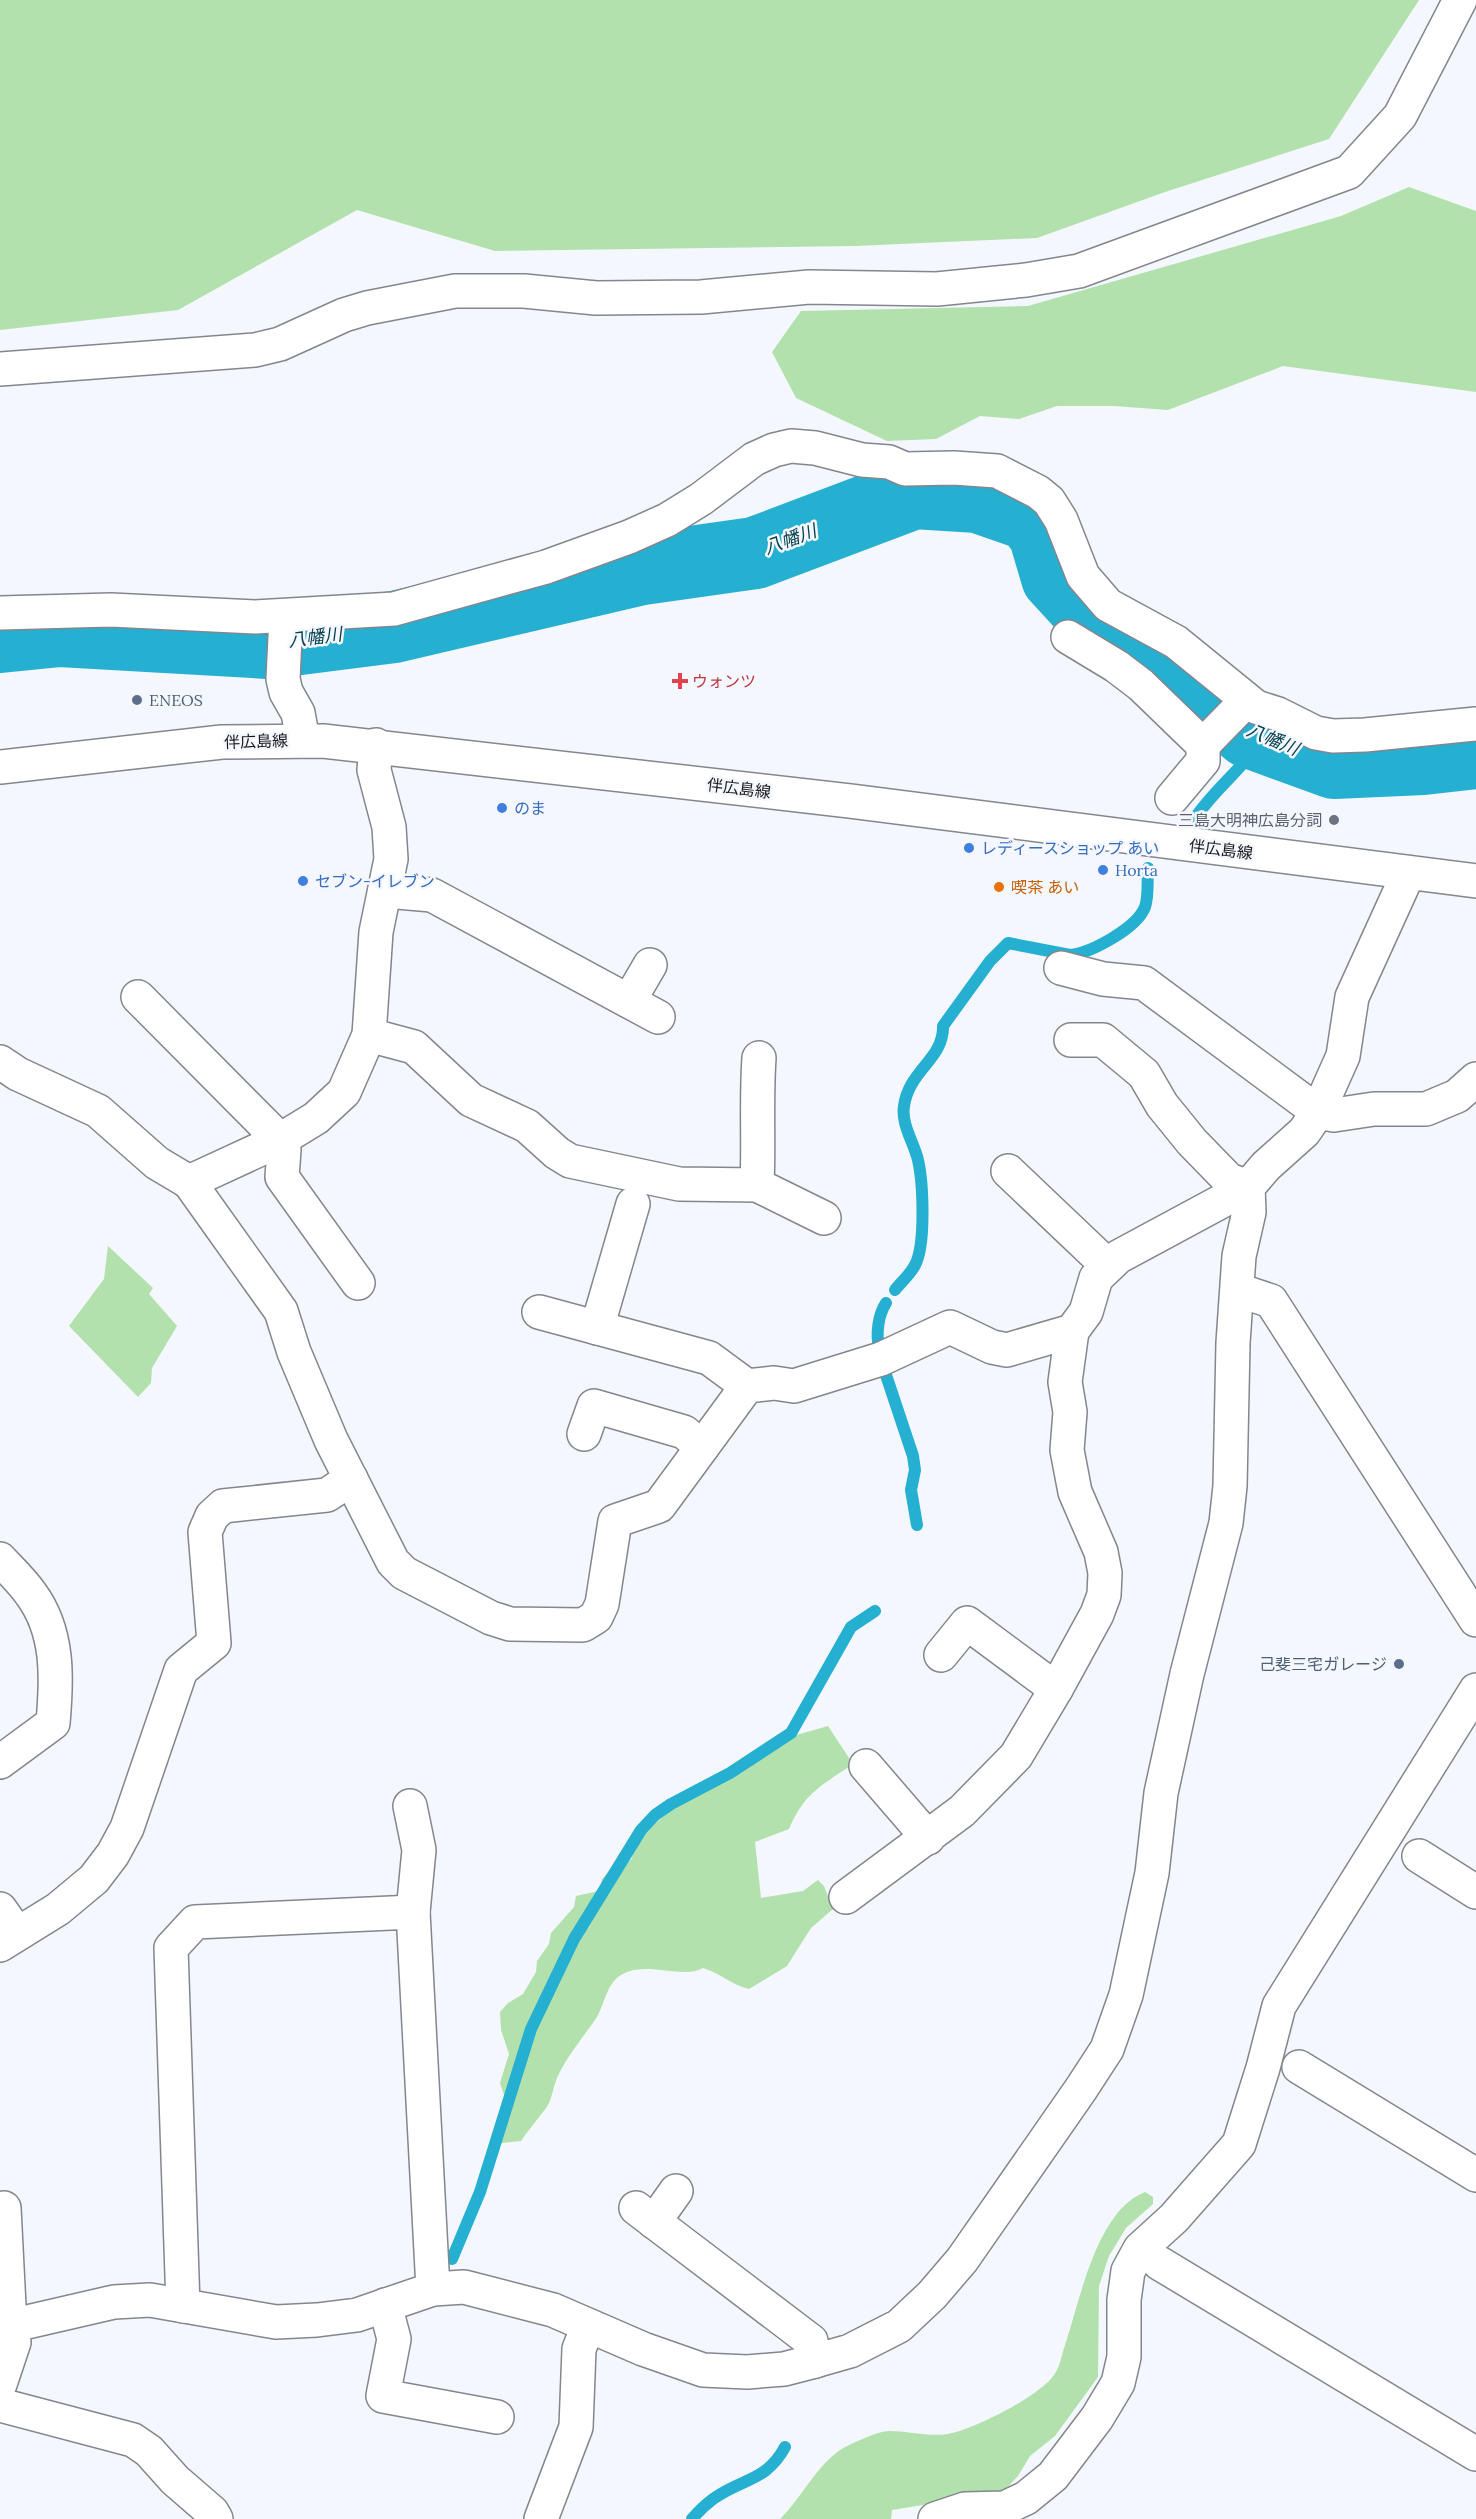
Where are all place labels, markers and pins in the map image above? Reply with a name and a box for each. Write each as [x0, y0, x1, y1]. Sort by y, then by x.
place label: ウォンツ [692, 671, 756, 691]
marker: ウォンツ [673, 674, 687, 688]
place label: ENEOS [149, 690, 203, 710]
marker: ENEOS [130, 693, 144, 707]
place label: のま [514, 798, 546, 818]
marker: のま [495, 801, 509, 815]
place label: 三島大明神広島分詞 [1178, 810, 1322, 830]
marker: 三島大明神広島分詞 [1327, 813, 1341, 827]
place label: レディースショップ あい [981, 838, 1159, 858]
marker: レディースショップ あい [962, 841, 976, 855]
place label: Horta [1115, 860, 1158, 880]
marker: Horta [1096, 863, 1110, 877]
place label: セブン-イレブン [315, 871, 435, 891]
marker: セブン-イレブン [296, 874, 310, 888]
place label: 喫茶 あい [1011, 877, 1079, 897]
marker: 喫茶 あい [992, 880, 1006, 894]
place label: 己斐三宅ガレージ [1259, 1654, 1387, 1674]
marker: 己斐三宅ガレージ [1392, 1657, 1406, 1671]

